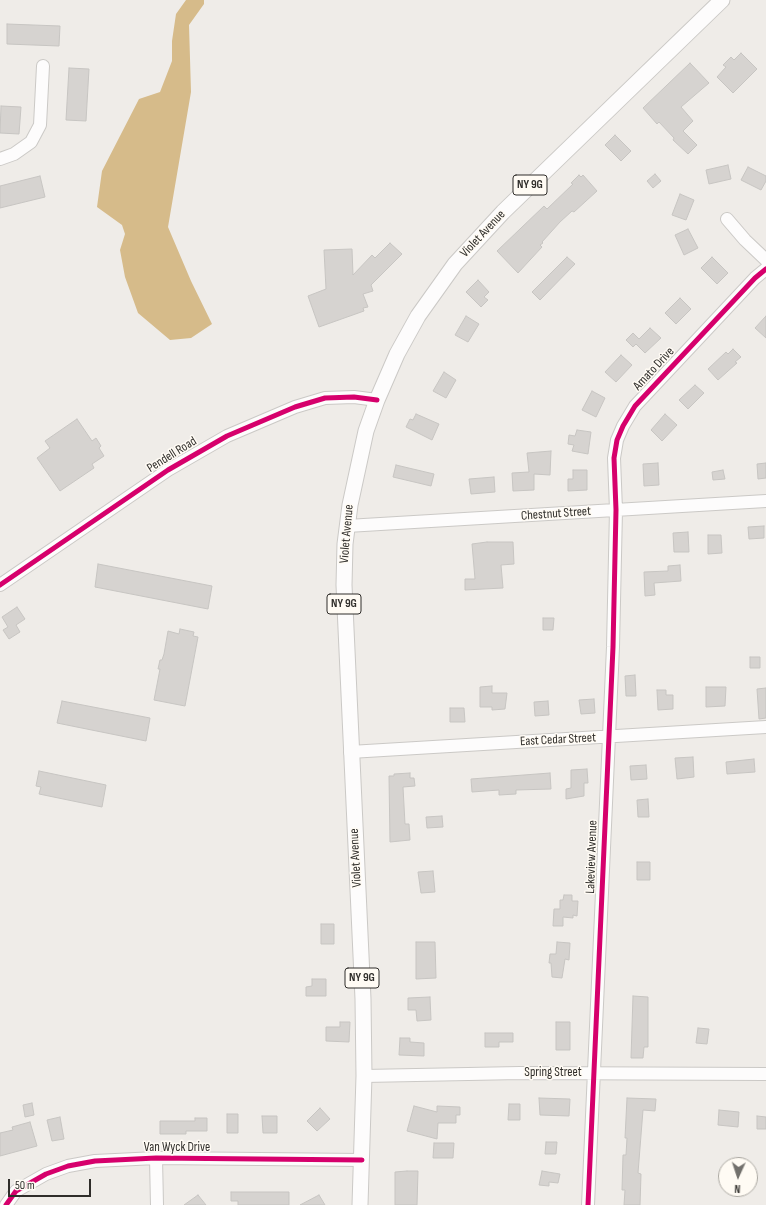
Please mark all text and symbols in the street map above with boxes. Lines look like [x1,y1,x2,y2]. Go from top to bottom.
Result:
road number: NY 9G [513,175,547,195]
street label: Violet Avenue [457,207,509,261]
street label: Amato Drive [630,344,678,394]
street label: Pendell Road [144,434,200,476]
street label: Violet Avenue [337,504,357,564]
street label: Chestnut Street [520,504,592,524]
road number: NY 9G [327,594,361,614]
street label: East Cedar Street [520,730,596,750]
street label: Lakeview Avenue [583,820,601,894]
street label: Violet Avenue [347,828,365,888]
road number: NY 9G [345,968,379,988]
street label: Spring Street [524,1065,582,1081]
street label: Van Wyck Drive [144,1140,210,1156]
north arrow [718,1157,758,1197]
scale bar [10,1171,93,1197]
text: 50 m [15,1178,35,1193]
text: N [734,1182,741,1195]

